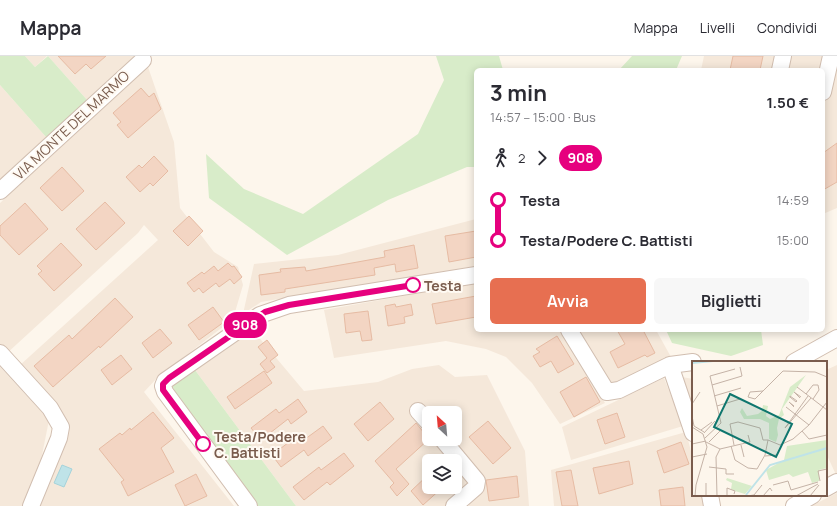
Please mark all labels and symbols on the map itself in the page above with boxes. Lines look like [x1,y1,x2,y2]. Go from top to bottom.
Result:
street label: VIA MONTE DEL MARMO [9,66,133,184]
place label: Testa [424,276,462,295]
marker: Testa [405,277,421,293]
line badge: 908 [222,312,268,338]
inset map [692,361,827,496]
north arrow [422,406,462,446]
place label: Testa/Podere C. Battisti [214,427,306,462]
marker: Testa/Podere C. Battisti [195,436,211,452]

